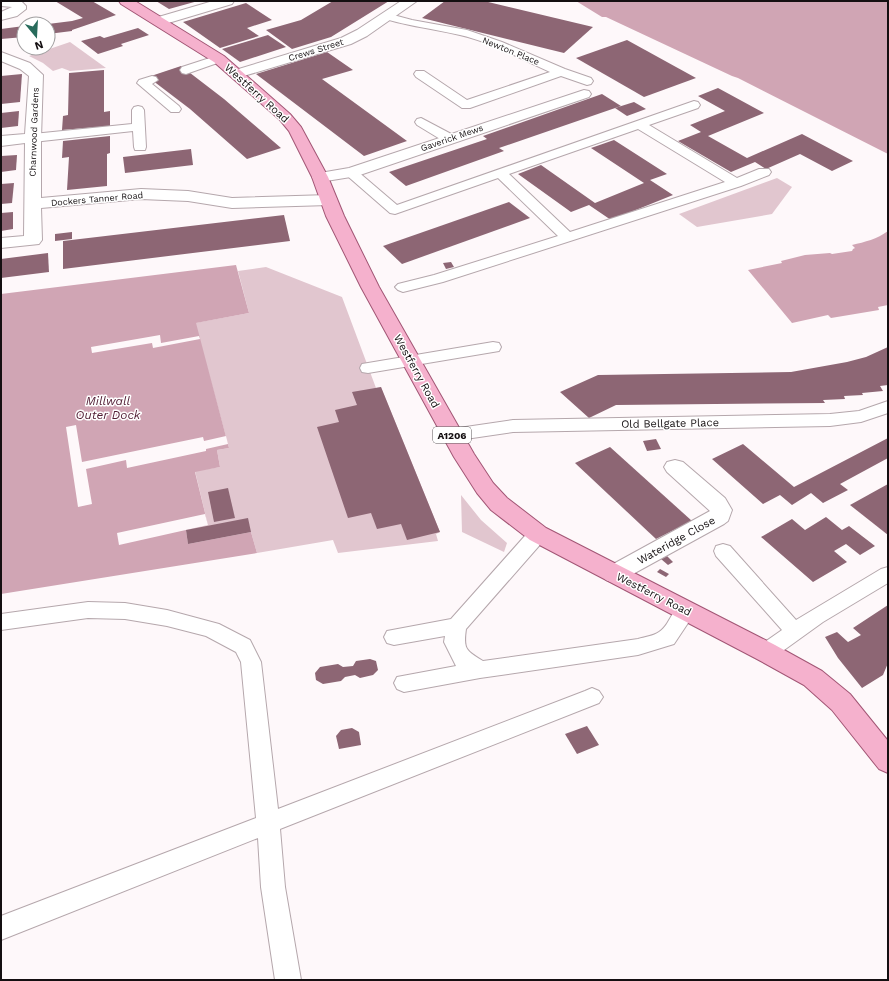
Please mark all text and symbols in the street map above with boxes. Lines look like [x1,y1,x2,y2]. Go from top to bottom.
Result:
north arrow [16,16,56,56]
street label: Newton Place [481,35,541,67]
street label: Crews Street [287,37,345,63]
text: N [33,38,45,52]
street label: Westferry Road [222,61,292,126]
street label: Charnwood Gardens [27,87,41,177]
street label: Gaverick Mews [420,123,485,153]
street label: Dockers Tanner Road [50,190,144,208]
street label: Westferry Road [391,332,442,410]
water label: Millwall Outer Dock [76,394,141,422]
street label: Old Bellgate Place [621,416,719,431]
road number: A1206 [433,427,471,443]
street label: Wateridge Close [635,514,717,567]
street label: Westferry Road [614,570,693,619]

